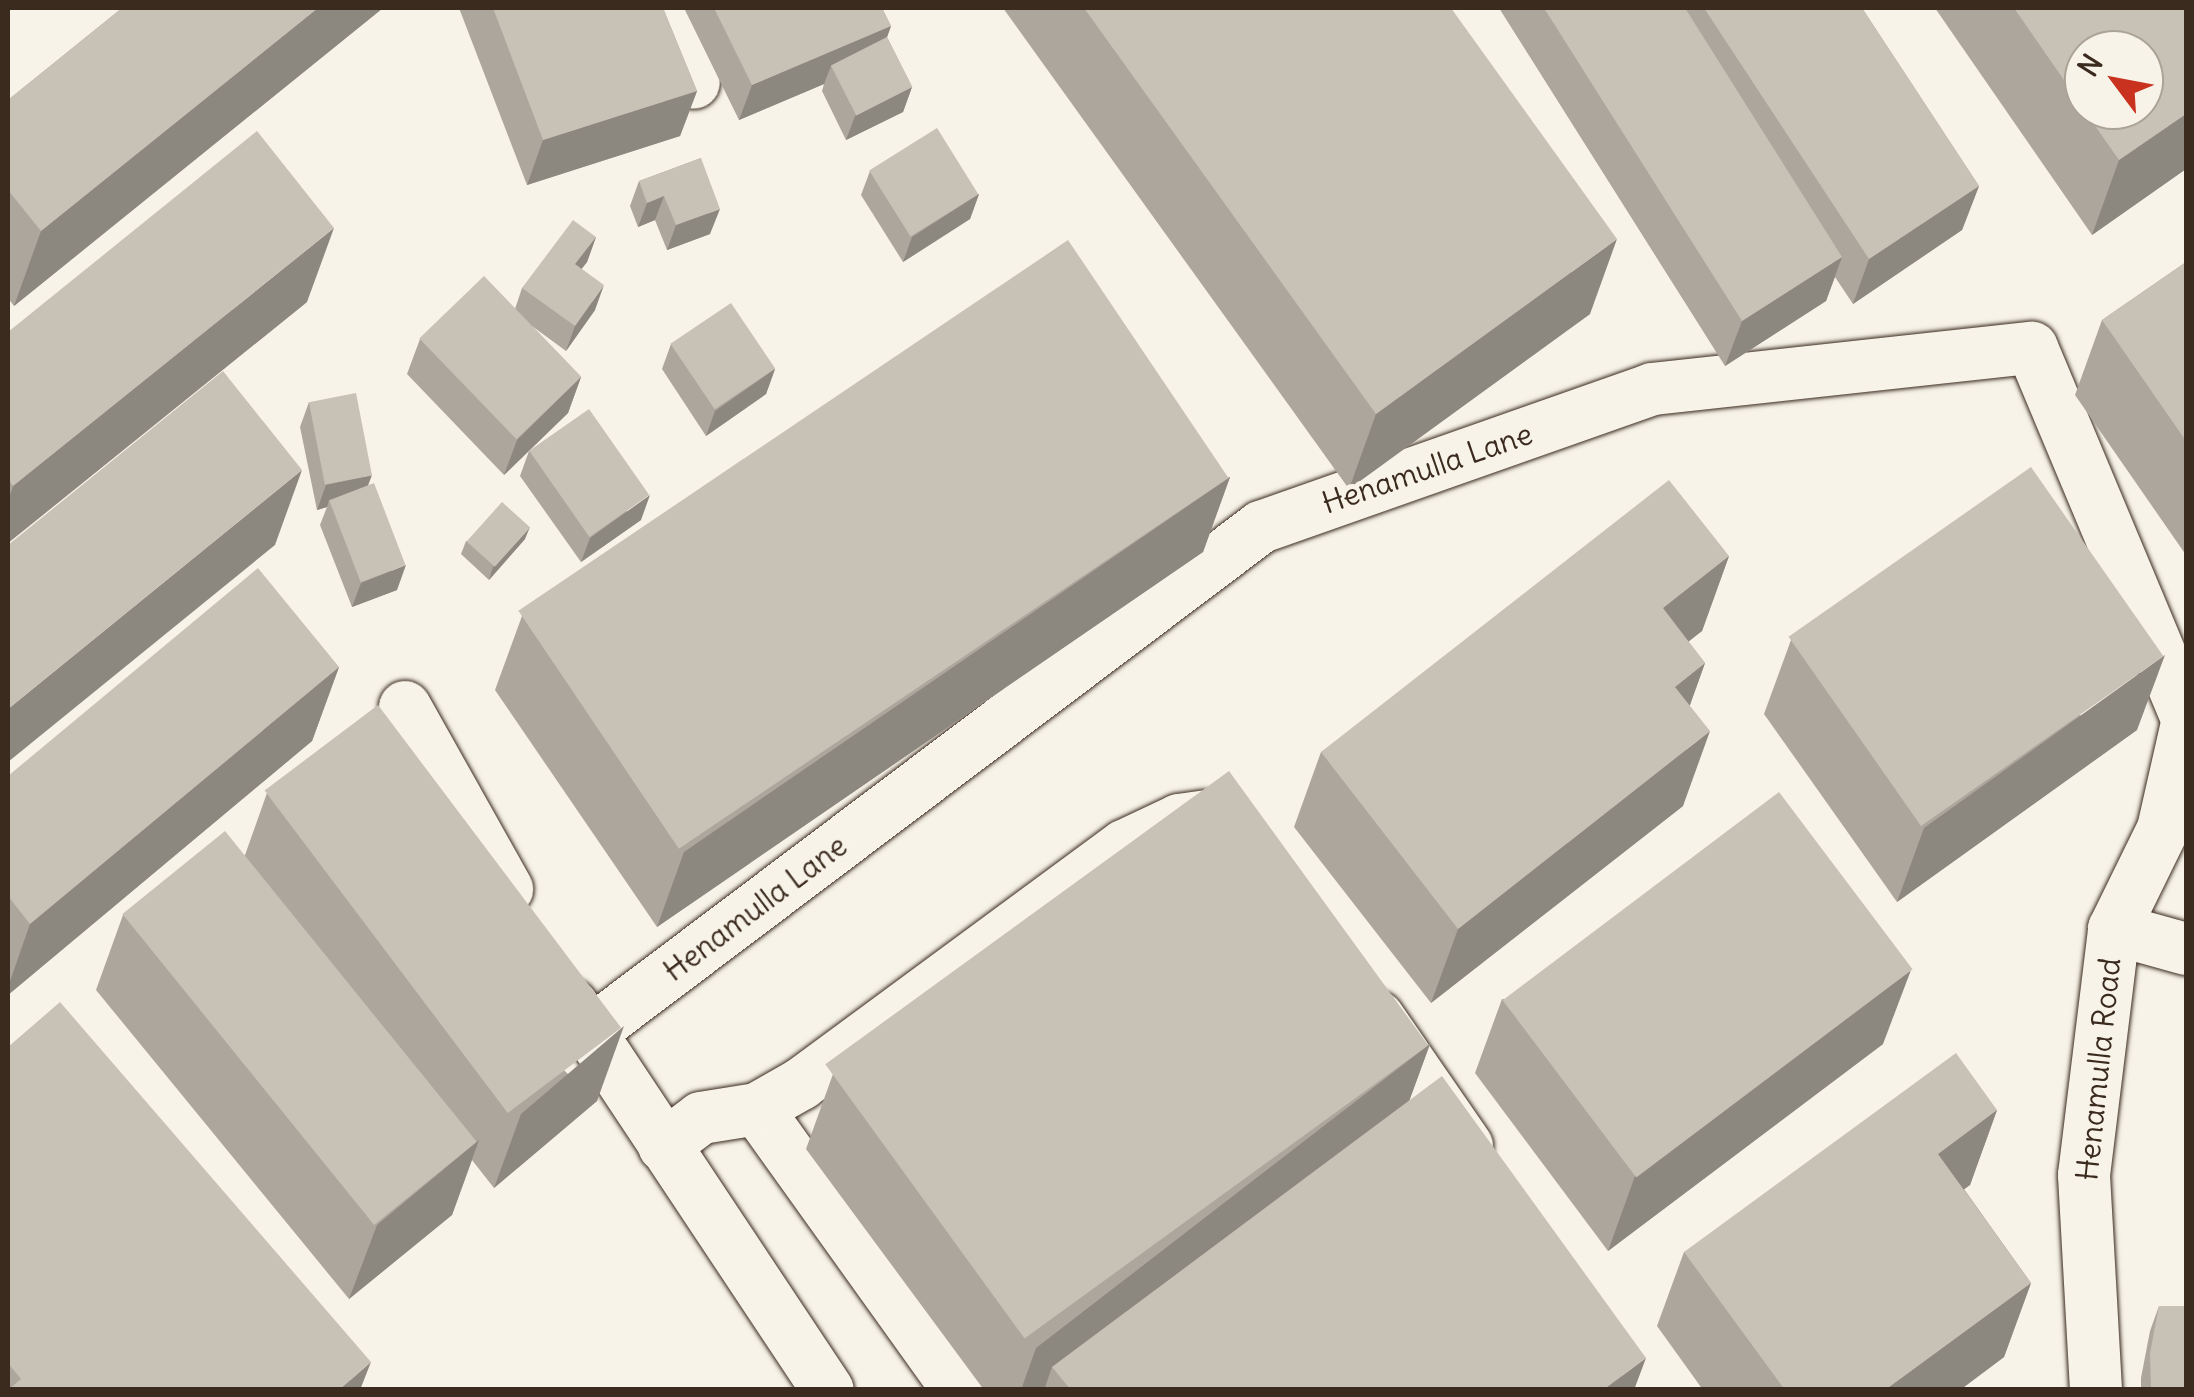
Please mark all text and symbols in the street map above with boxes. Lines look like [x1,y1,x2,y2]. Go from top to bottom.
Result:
north arrow [2064,30,2164,130]
text: N [2070,47,2111,83]
street label: Henamulla Lane [1317,415,1537,521]
street label: Henamulla Lane [656,827,854,989]
street label: Henamulla Road [2068,956,2128,1182]

